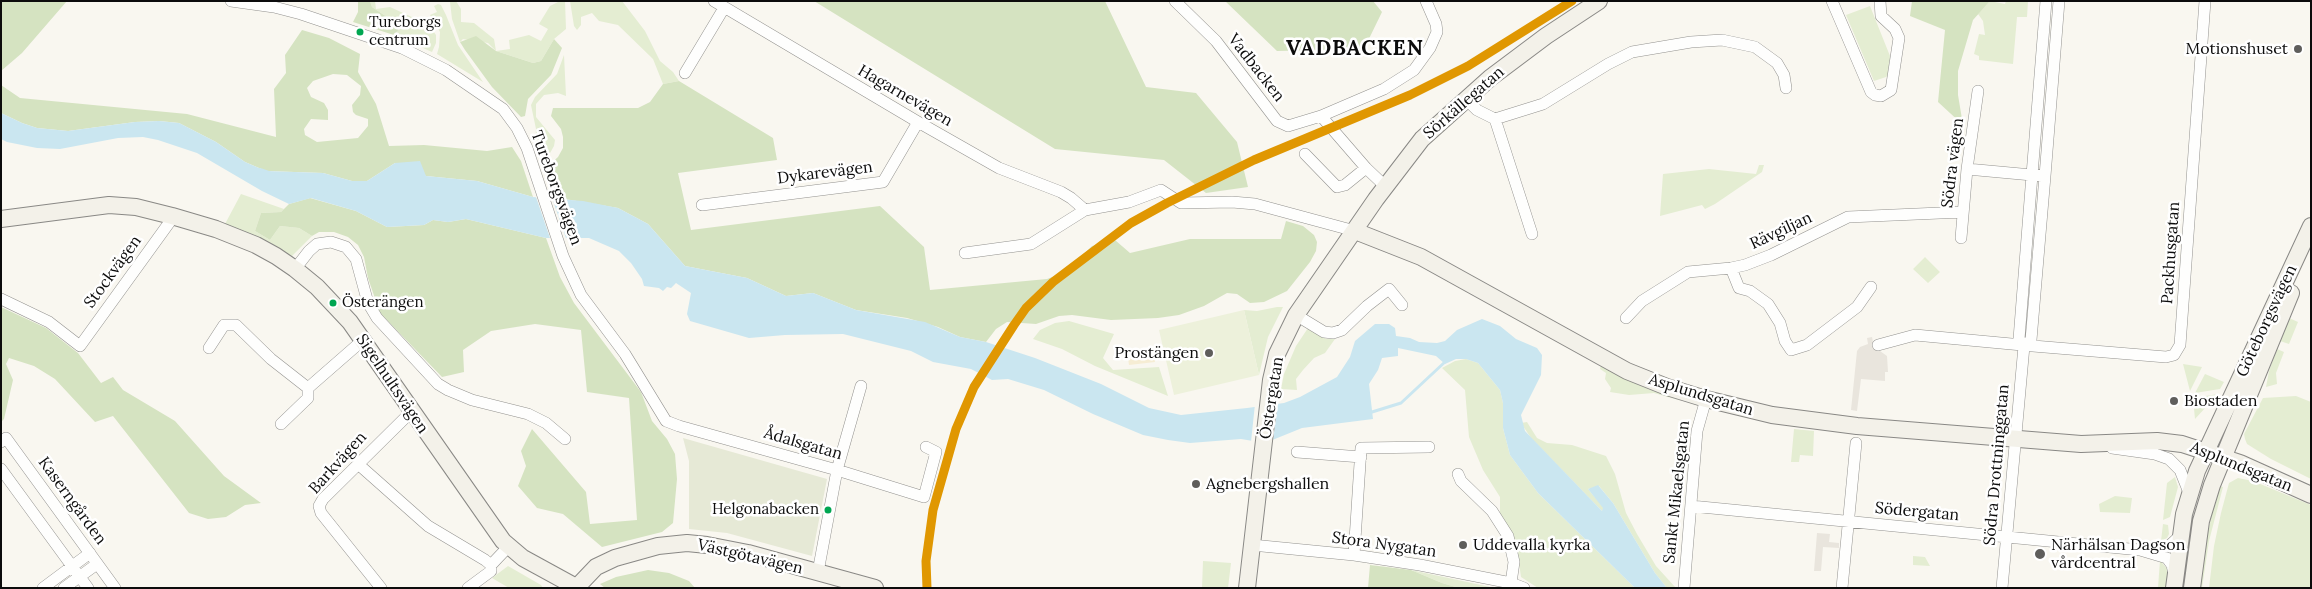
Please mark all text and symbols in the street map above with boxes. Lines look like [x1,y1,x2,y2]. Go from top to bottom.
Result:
place label: Tureborgs centrum [369,14,441,49]
marker: Tureborgs centrum [355,27,365,37]
street label: Vadbacken [1224,30,1288,106]
district label: VADBACKEN [1285,36,1425,62]
place label: Motionshuset [2186,39,2288,59]
marker: Motionshuset [2292,43,2304,55]
street label: Hagarnevägen [854,61,956,131]
street label: Sörkällegatan [1420,63,1508,143]
street label: Södra vägen [1938,117,1968,209]
street label: Tureborgsvägen [526,128,586,248]
street label: Dykarevägen [776,158,874,188]
street label: Packhusgatan [2158,201,2184,305]
street label: Rävgiljan [1747,208,1815,254]
street label: Stockvägen [80,232,146,312]
street label: Göteborgsvägen [2233,262,2301,380]
place label: Österängen [342,294,423,312]
marker: Österängen [328,298,338,308]
street label: Sigelhultsvägen [352,331,432,437]
place label: Prostängen [1114,343,1199,363]
marker: Prostängen [1203,347,1215,359]
street label: Östergatan [1256,356,1288,440]
street label: Asplundsgatan [1646,370,1756,420]
street label: Södra Drottninggatan [1980,384,2014,546]
place label: Biostaden [2184,391,2257,411]
marker: Biostaden [2168,395,2180,407]
street label: Sankt Mikaelsgatan [1660,420,1694,564]
street label: Ådalsgatan [762,424,844,464]
street label: Barkvägen [305,428,371,498]
street label: Asplundsgatan [2187,438,2295,496]
street label: Kaserngården [34,453,110,549]
place label: Agnebergshallen [1206,474,1329,494]
marker: Agnebergshallen [1190,478,1202,490]
street label: Södergatan [1874,499,1960,525]
place label: Helgonabacken [712,501,819,519]
marker: Helgonabacken [823,505,833,515]
street label: Stora Nygatan [1331,528,1437,562]
place label: Uddevalla kyrka [1473,535,1591,555]
place label: Närhälsan Dagson vårdcentral [2051,535,2185,573]
street label: Västgötavägen [695,536,805,578]
marker: Uddevalla kyrka [1457,539,1469,551]
marker: Närhälsan Dagson vårdcentral [2033,547,2047,561]

